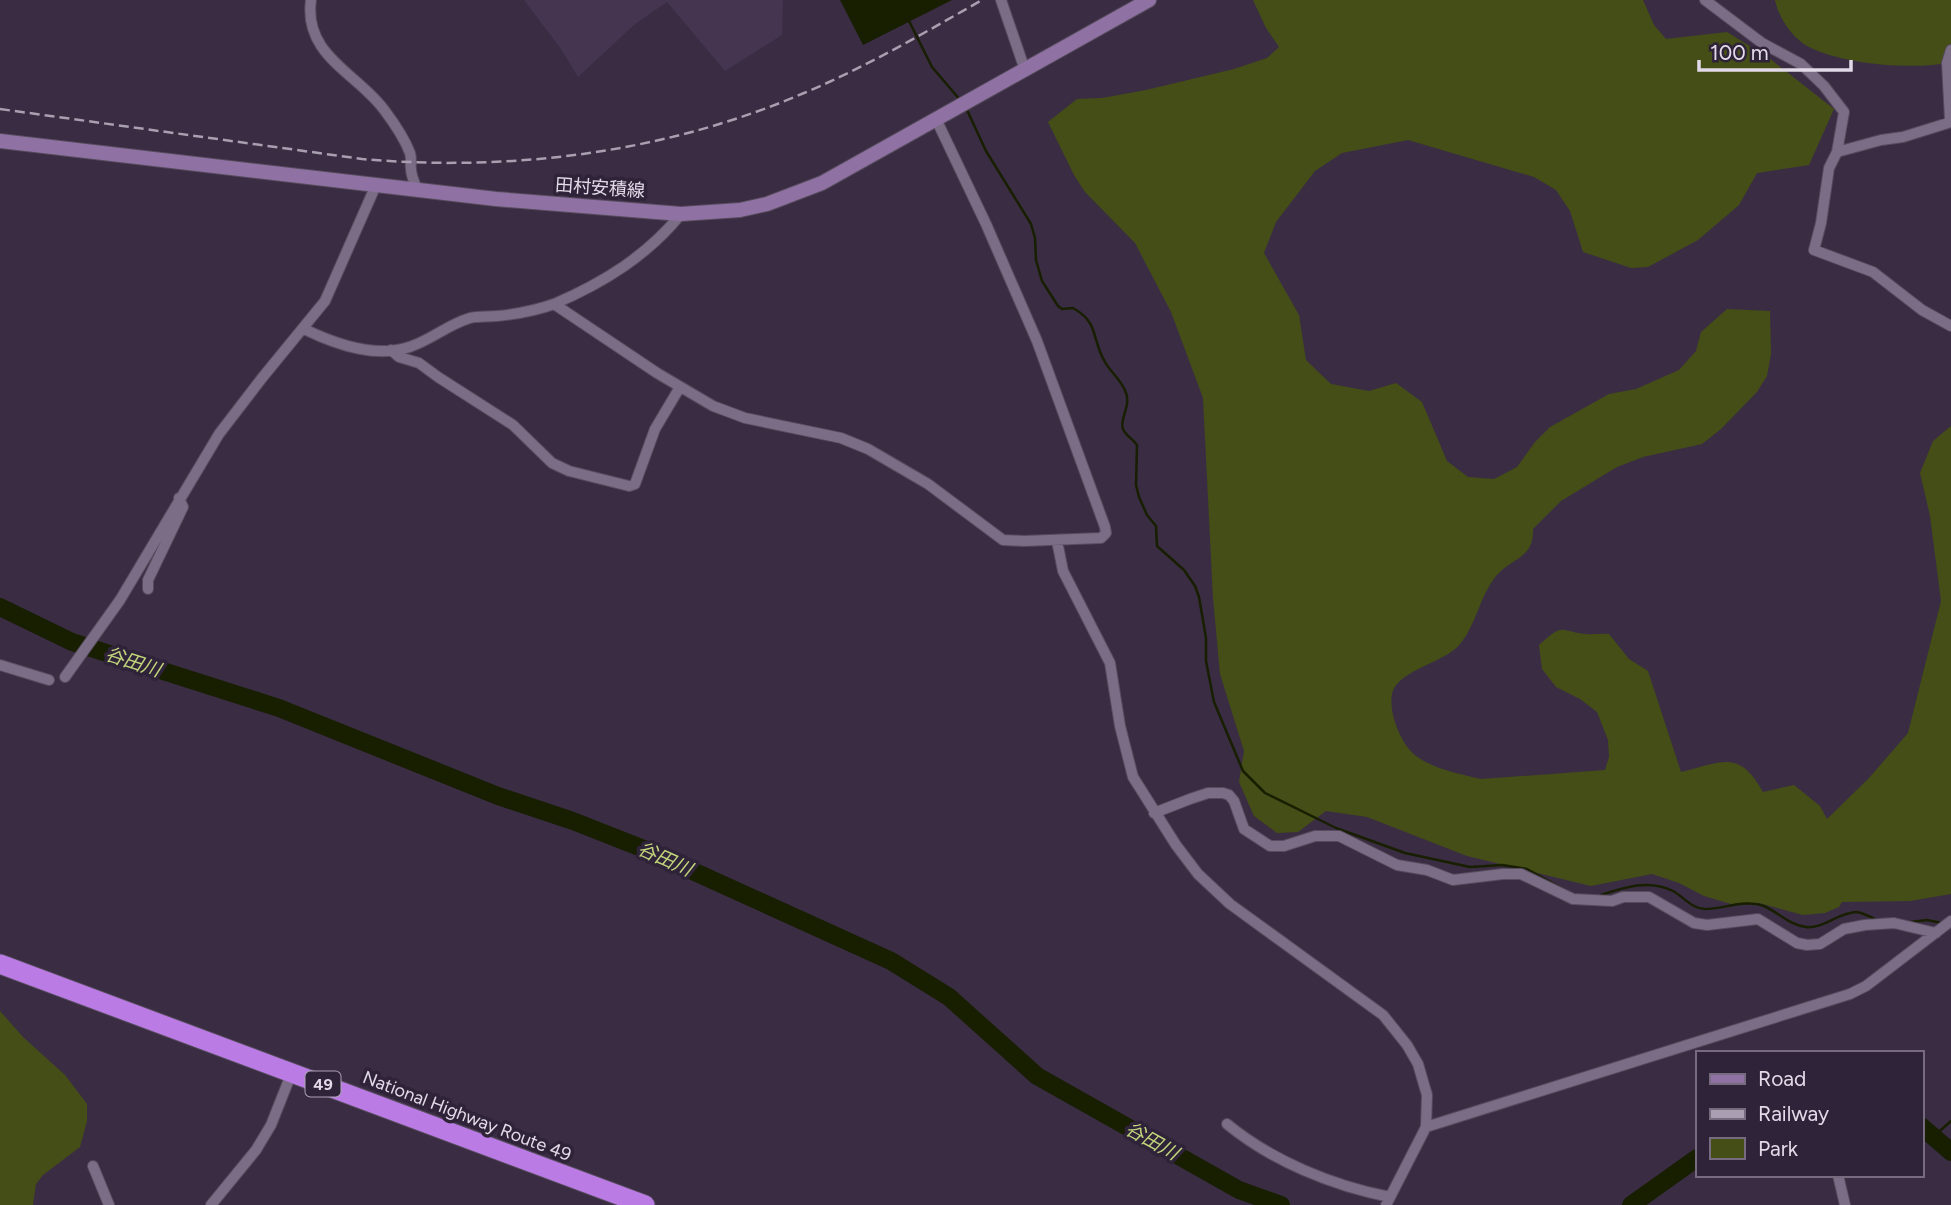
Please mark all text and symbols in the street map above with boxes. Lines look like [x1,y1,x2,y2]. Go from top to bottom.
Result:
scale bar [1699,28,1851,72]
text: 100 m [1710,40,1769,65]
street label: 田村安積線 [554,174,646,202]
water label: 谷田川 [102,642,166,682]
water label: 谷田川 [634,837,698,882]
legend [1696,1051,1923,1177]
street label: National Highway Route 49 [360,1066,574,1166]
text: Road [1758,1066,1806,1091]
road number: 49 [306,1072,340,1096]
text: Railway [1758,1101,1829,1126]
water label: 谷田川 [1121,1117,1184,1166]
text: Park [1758,1136,1799,1161]

